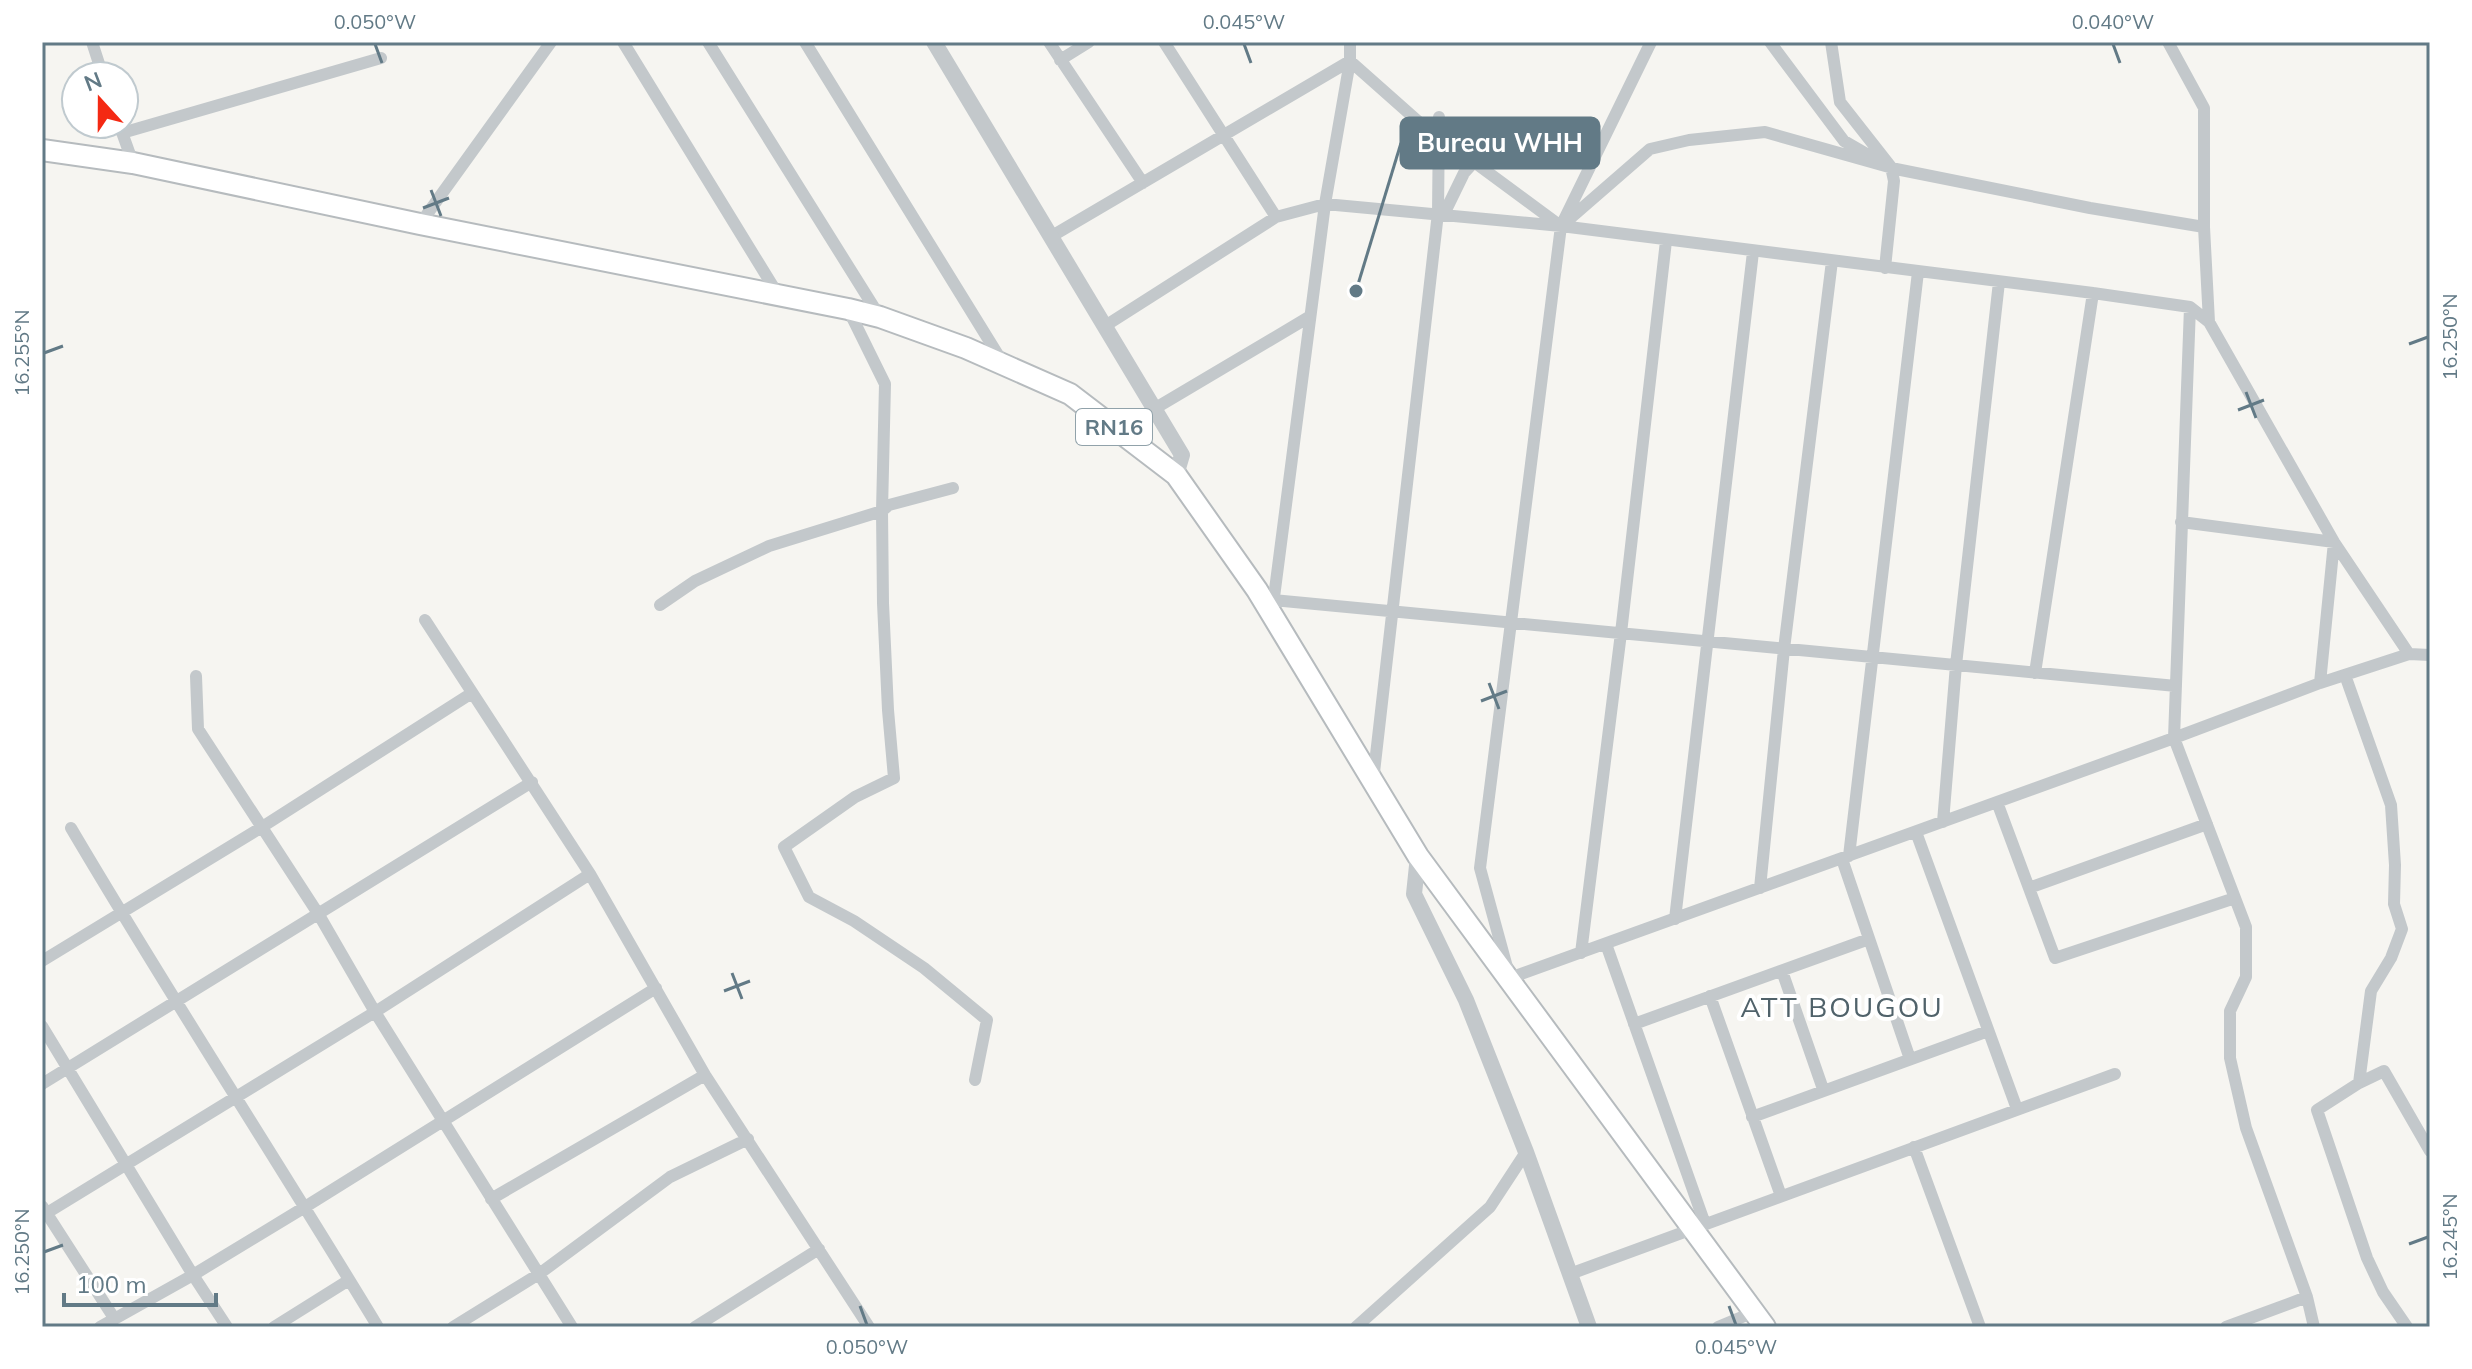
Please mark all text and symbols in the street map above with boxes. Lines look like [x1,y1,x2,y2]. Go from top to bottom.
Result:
text: 0.050°W [334,9,416,34]
text: 0.045°W [1203,9,1285,34]
text: 0.040°W [2072,9,2154,34]
north arrow [60,60,140,140]
text: N [80,65,106,97]
callout: Bureau WHH [1401,118,1599,168]
text: Bureau WHH [1417,126,1583,159]
text: 16.250°N [2437,294,2462,380]
text: 16.255°N [9,310,34,396]
road number: RN16 [1076,409,1152,445]
district label: ATT BOUGOU [1740,989,1944,1024]
text: 16.245°N [2437,1194,2462,1280]
text: 16.250°N [9,1209,34,1295]
scale bar [64,1257,216,1307]
text: 100 m [76,1269,147,1299]
text: 0.050°W [826,1334,908,1359]
text: 0.045°W [1695,1334,1777,1359]

